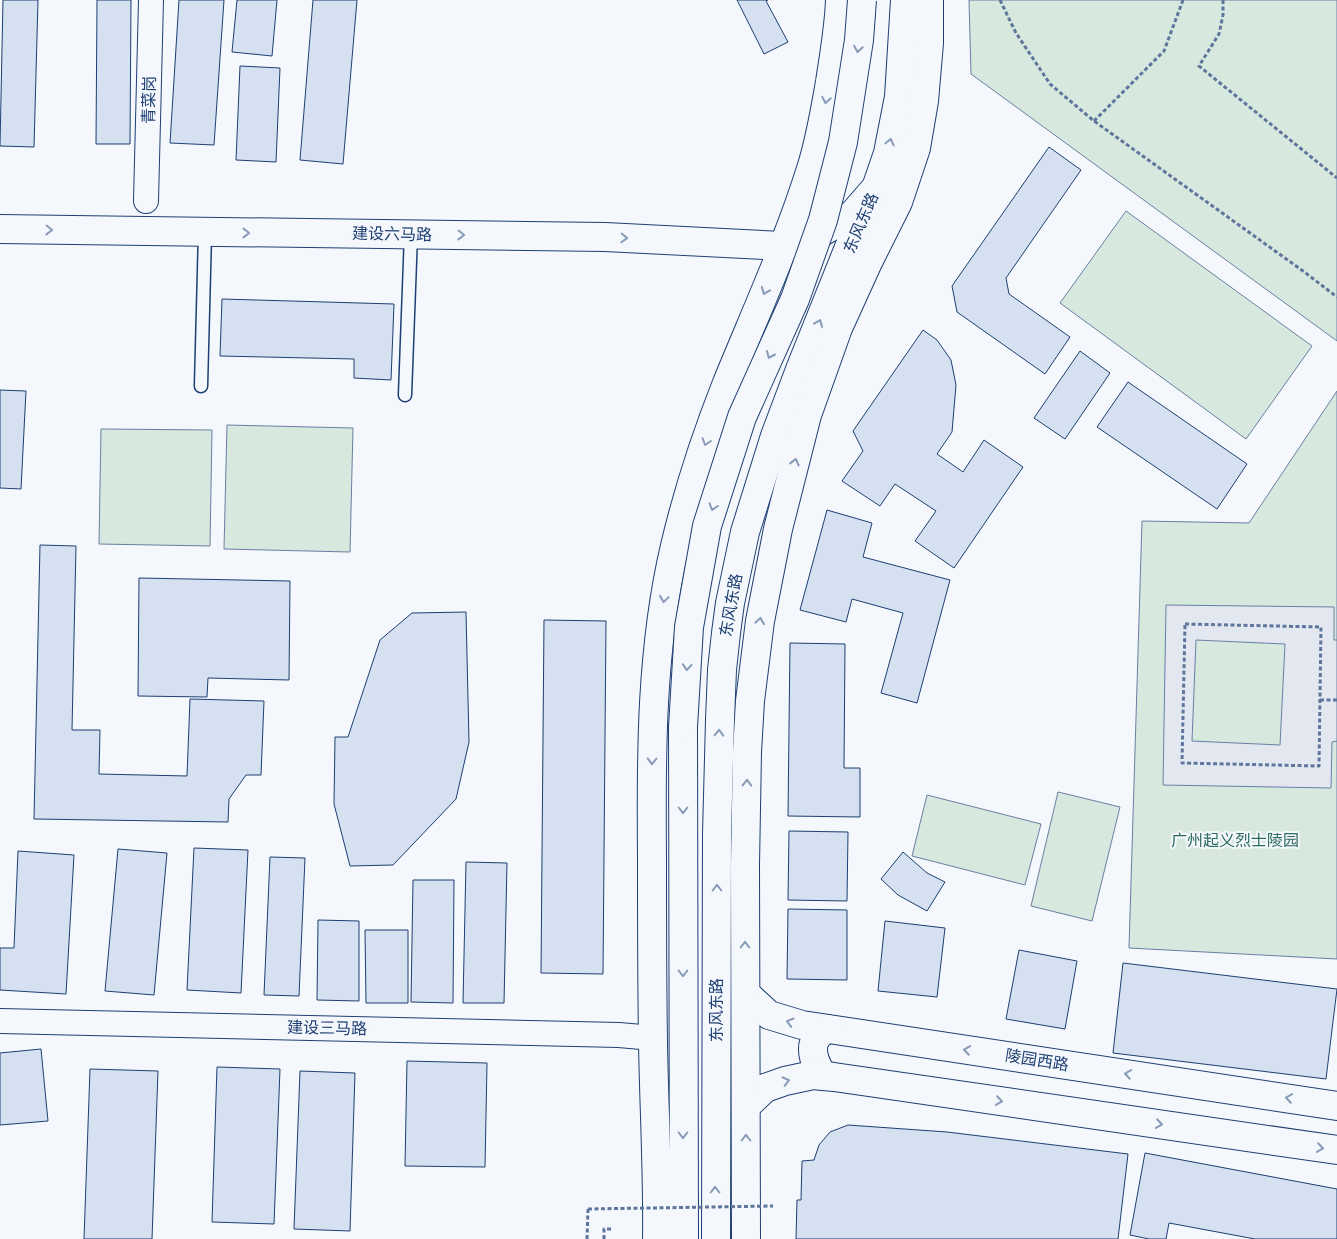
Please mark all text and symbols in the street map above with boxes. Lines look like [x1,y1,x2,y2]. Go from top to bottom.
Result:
one-way arrow [853,44,863,53]
street label: 青菜岗 [139,76,159,124]
one-way arrow [822,96,832,105]
one-way arrow [884,137,895,146]
street label: 东风东路 [840,190,882,256]
street label: 建设六马路 [352,224,432,244]
one-way arrow [45,225,53,235]
one-way arrow [242,228,250,238]
one-way arrow [458,230,465,240]
one-way arrow [620,233,628,243]
one-way arrow [761,286,771,295]
one-way arrow [814,319,824,327]
one-way arrow [766,350,777,359]
one-way arrow [702,437,712,446]
one-way arrow [789,458,800,467]
one-way arrow [709,502,719,510]
street label: 东风东路 [716,572,746,638]
one-way arrow [660,595,670,603]
one-way arrow [755,617,765,625]
one-way arrow [681,663,692,671]
one-way arrow [714,728,724,736]
one-way arrow [647,758,657,765]
one-way arrow [741,779,752,787]
one-way arrow [678,807,688,815]
park label: 广州起义烈士陵园 [1171,831,1299,850]
one-way arrow [711,884,722,892]
one-way arrow [740,941,750,949]
one-way arrow [678,970,688,977]
street label: 东风东路 [707,978,726,1042]
one-way arrow [786,1017,794,1027]
street label: 建设三马路 [287,1018,367,1038]
one-way arrow [963,1045,971,1056]
street label: 陵园西路 [1004,1046,1070,1074]
one-way arrow [1124,1070,1132,1080]
one-way arrow [782,1076,791,1087]
one-way arrow [1284,1094,1293,1104]
one-way arrow [994,1095,1003,1105]
one-way arrow [1156,1118,1164,1129]
one-way arrow [678,1132,688,1140]
one-way arrow [741,1134,751,1142]
one-way arrow [1316,1142,1325,1152]
one-way arrow [710,1186,720,1194]

